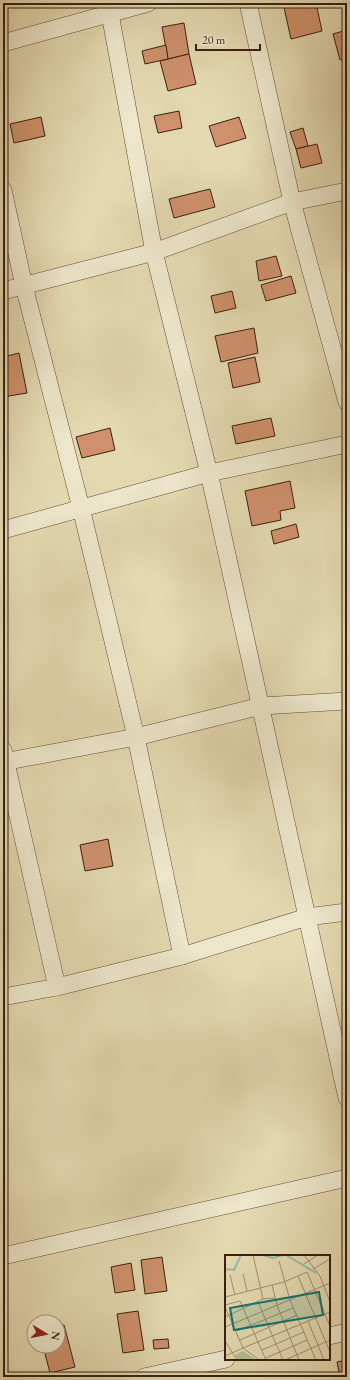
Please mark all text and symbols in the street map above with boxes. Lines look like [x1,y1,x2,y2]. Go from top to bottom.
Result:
scale bar [196,26,260,52]
text: 20 m [202,32,226,48]
inset map [225,1255,330,1360]
north arrow [26,1314,66,1354]
text: N [48,1330,64,1341]

